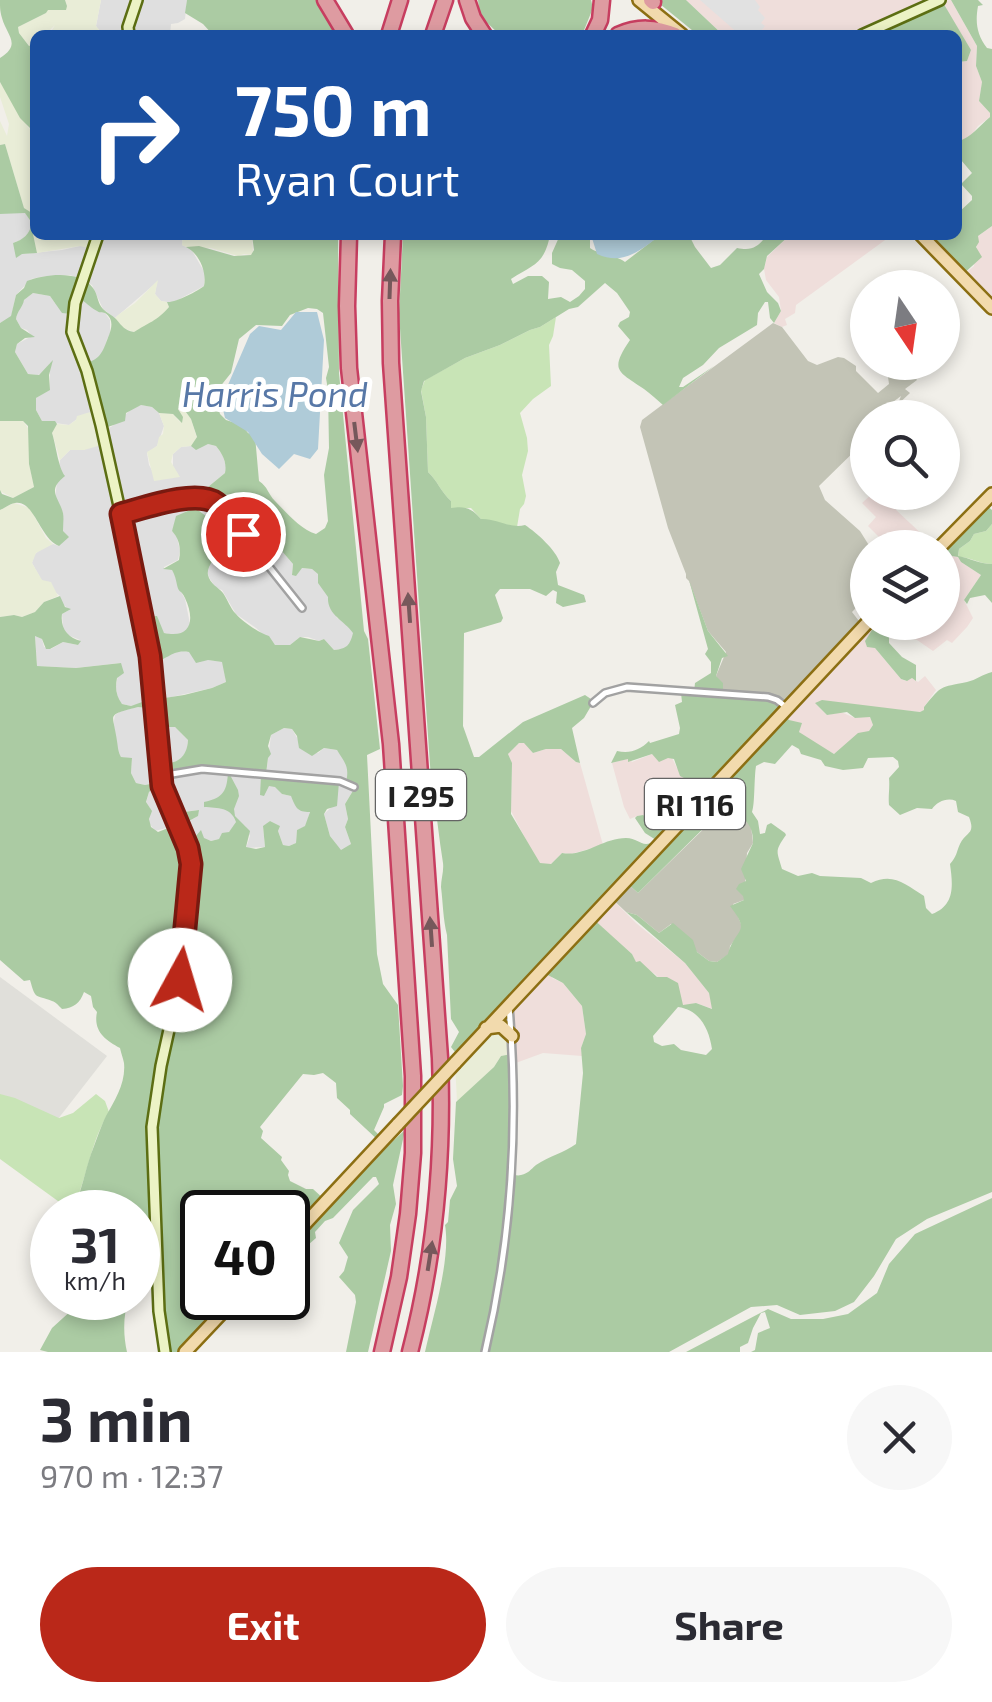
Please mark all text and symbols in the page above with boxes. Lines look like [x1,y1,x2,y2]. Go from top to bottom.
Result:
text: 750 m [235,66,432,150]
icon: right [70,70,200,200]
text: Ryan Court [235,151,459,205]
one-way arrow [383,267,399,299]
north arrow [850,270,960,380]
map controls [850,270,960,640]
water label: Harris Pond [182,372,368,414]
button: search [850,400,960,510]
one-way arrow [348,422,364,453]
pin [201,492,286,577]
icon: arrive [216,507,271,562]
button: layers [850,530,960,640]
one-way arrow [400,592,416,624]
road number: I 295 [376,770,466,820]
road number: RI 116 [645,779,745,829]
one-way arrow [423,916,439,948]
position arrow [128,928,232,1032]
speed limit sign: 40 [180,1190,310,1320]
text: 31 [70,1213,120,1273]
one-way arrow [422,1240,438,1272]
text: km/h [64,1265,126,1295]
text: 3 min [40,1382,192,1454]
button: close [847,1385,952,1490]
text: 970 m · 12:37 [40,1456,223,1494]
button: Exit [40,1567,486,1682]
button: Share [506,1567,952,1682]

